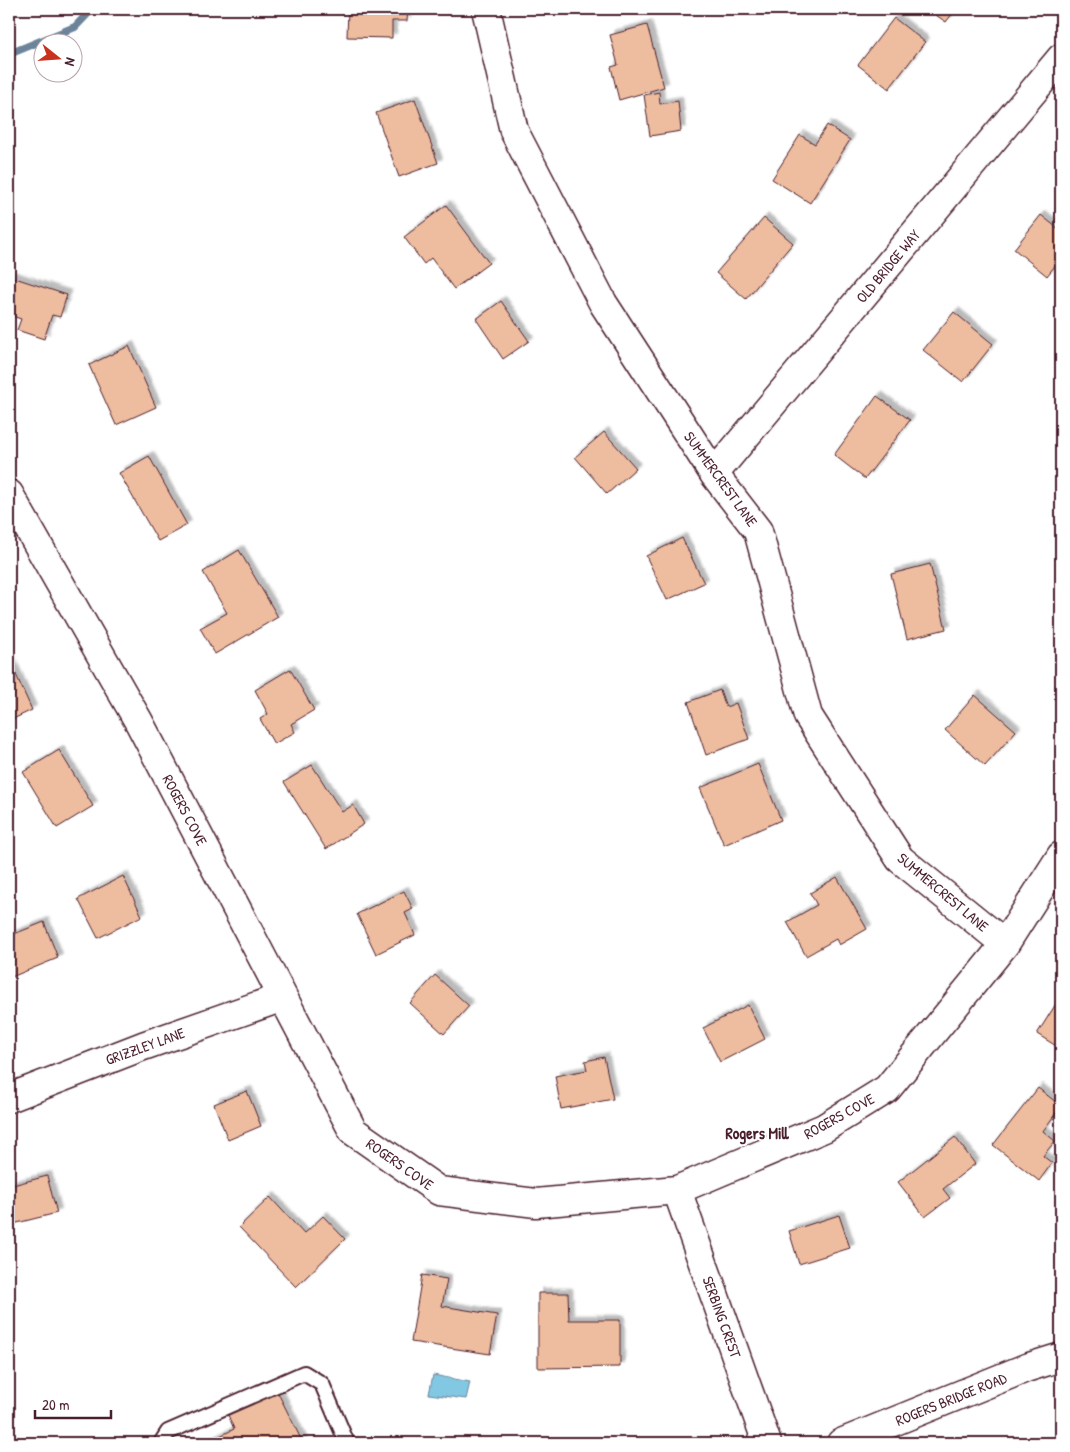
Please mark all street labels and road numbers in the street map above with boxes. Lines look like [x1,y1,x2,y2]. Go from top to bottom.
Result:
street label: OLD BRIDGE WAY [851,224,925,307]
street label: SUMMERCREST LANE [679,427,763,531]
street label: ROGERS COVE [157,771,213,850]
street label: SUMMERCREST LANE [893,848,993,937]
street label: GRIZZLEY LANE [103,1022,188,1070]
street label: ROGERS COVE [800,1088,878,1144]
street label: ROGERS COVE [362,1133,438,1195]
street label: SERBING CREST [697,1273,747,1362]
street label: ROGERS BRIDGE ROAD [892,1367,1010,1431]

